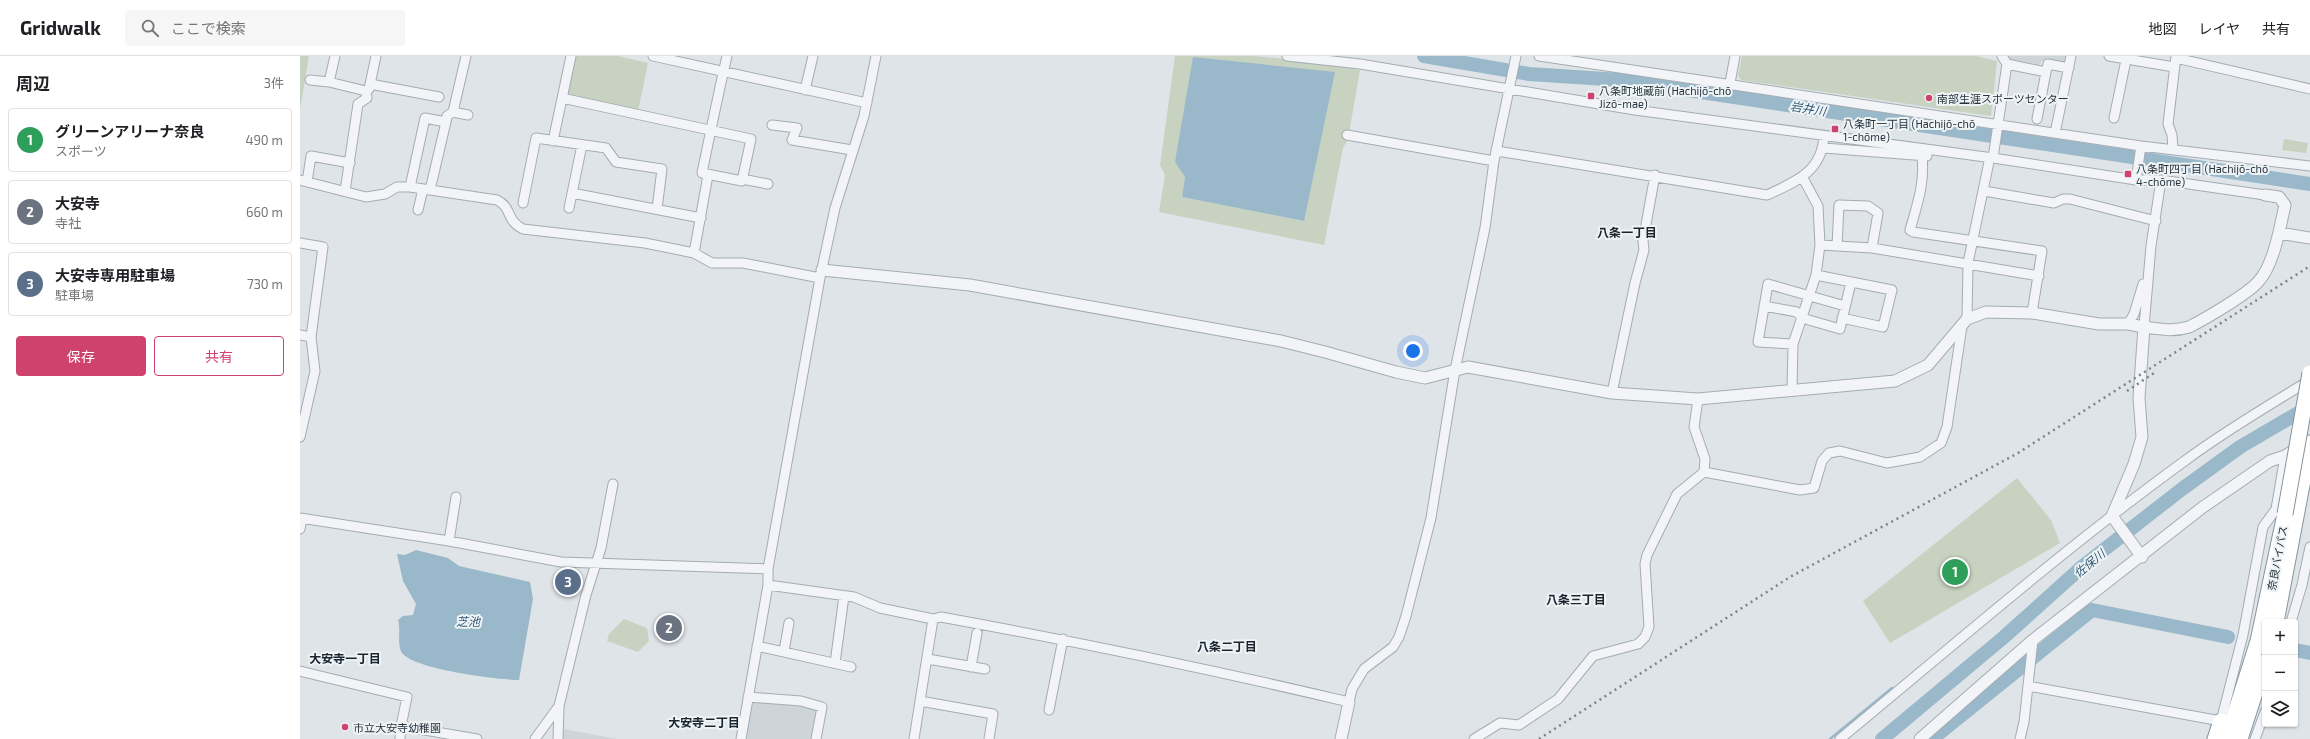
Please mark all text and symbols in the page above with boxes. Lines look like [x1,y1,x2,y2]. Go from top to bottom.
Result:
search box [125,10,405,46]
text: Gridwalk [20,16,101,39]
icon: search [139,17,161,39]
text: ここで検索 [171,19,246,37]
text: 地図 [2148,20,2176,37]
text: レイヤ [2198,20,2240,37]
text: 共有 [2262,20,2290,37]
text: 周辺 [16,73,50,93]
text: 3件 [264,75,284,91]
place label: 八条町地蔵前 (Hachijō-chō Jizō-mae) [1599,84,1731,110]
marker: 八条町地蔵前 (Hachijō-chō Jizō-mae) [1586,91,1596,101]
place label: 南部生涯スポーツセンター [1937,92,2069,105]
marker: 南部生涯スポーツセンター [1924,93,1934,103]
water label: 岩井川 [1789,98,1829,118]
place label: 八条町一丁目 (Hachijō-chō 1-chōme) [1843,117,1975,143]
text: グリーンアリーナ奈良 [55,122,204,140]
marker: 八条町一丁目 (Hachijō-chō 1-chōme) [1830,124,1840,134]
text: 1 [27,132,33,148]
text: 490 m [245,132,283,148]
text: スポーツ [55,143,107,159]
place label: 八条町四丁目 (Hachijō-chō 4-chōme) [2136,162,2268,188]
marker: 八条町四丁目 (Hachijō-chō 4-chōme) [2123,169,2133,179]
text: 大安寺 [55,194,100,212]
text: 2 [26,204,34,220]
text: 660 m [246,204,283,220]
text: 寺社 [55,215,81,231]
district label: 八条一丁目 [1597,225,1657,239]
text: 大安寺専用駐車場 [55,266,175,284]
text: 3 [26,276,34,292]
text: 730 m [247,276,283,292]
text: 駐車場 [55,287,94,303]
button: 保存 [16,336,146,376]
button: 共有 [154,336,284,376]
your location [1403,341,1423,361]
street label: 奈良バイパス [2264,524,2290,592]
water label: 佐保川 [2071,545,2109,580]
pin: 1 [1942,557,1968,587]
pin: 3 [555,567,581,597]
district label: 八条三丁目 [1546,592,1606,606]
pin: 2 [656,613,682,643]
water label: 芝池 [456,614,481,628]
map controls [2262,619,2298,727]
button: + [2262,619,2298,655]
district label: 八条二丁目 [1197,639,1257,653]
district label: 大安寺一丁目 [309,651,381,665]
button: − [2262,655,2298,691]
button: layers [2262,691,2298,727]
district label: 大安寺二丁目 [668,715,740,729]
place label: 市立大安寺幼稚園 [353,721,441,734]
marker: 市立大安寺幼稚園 [340,722,350,732]

